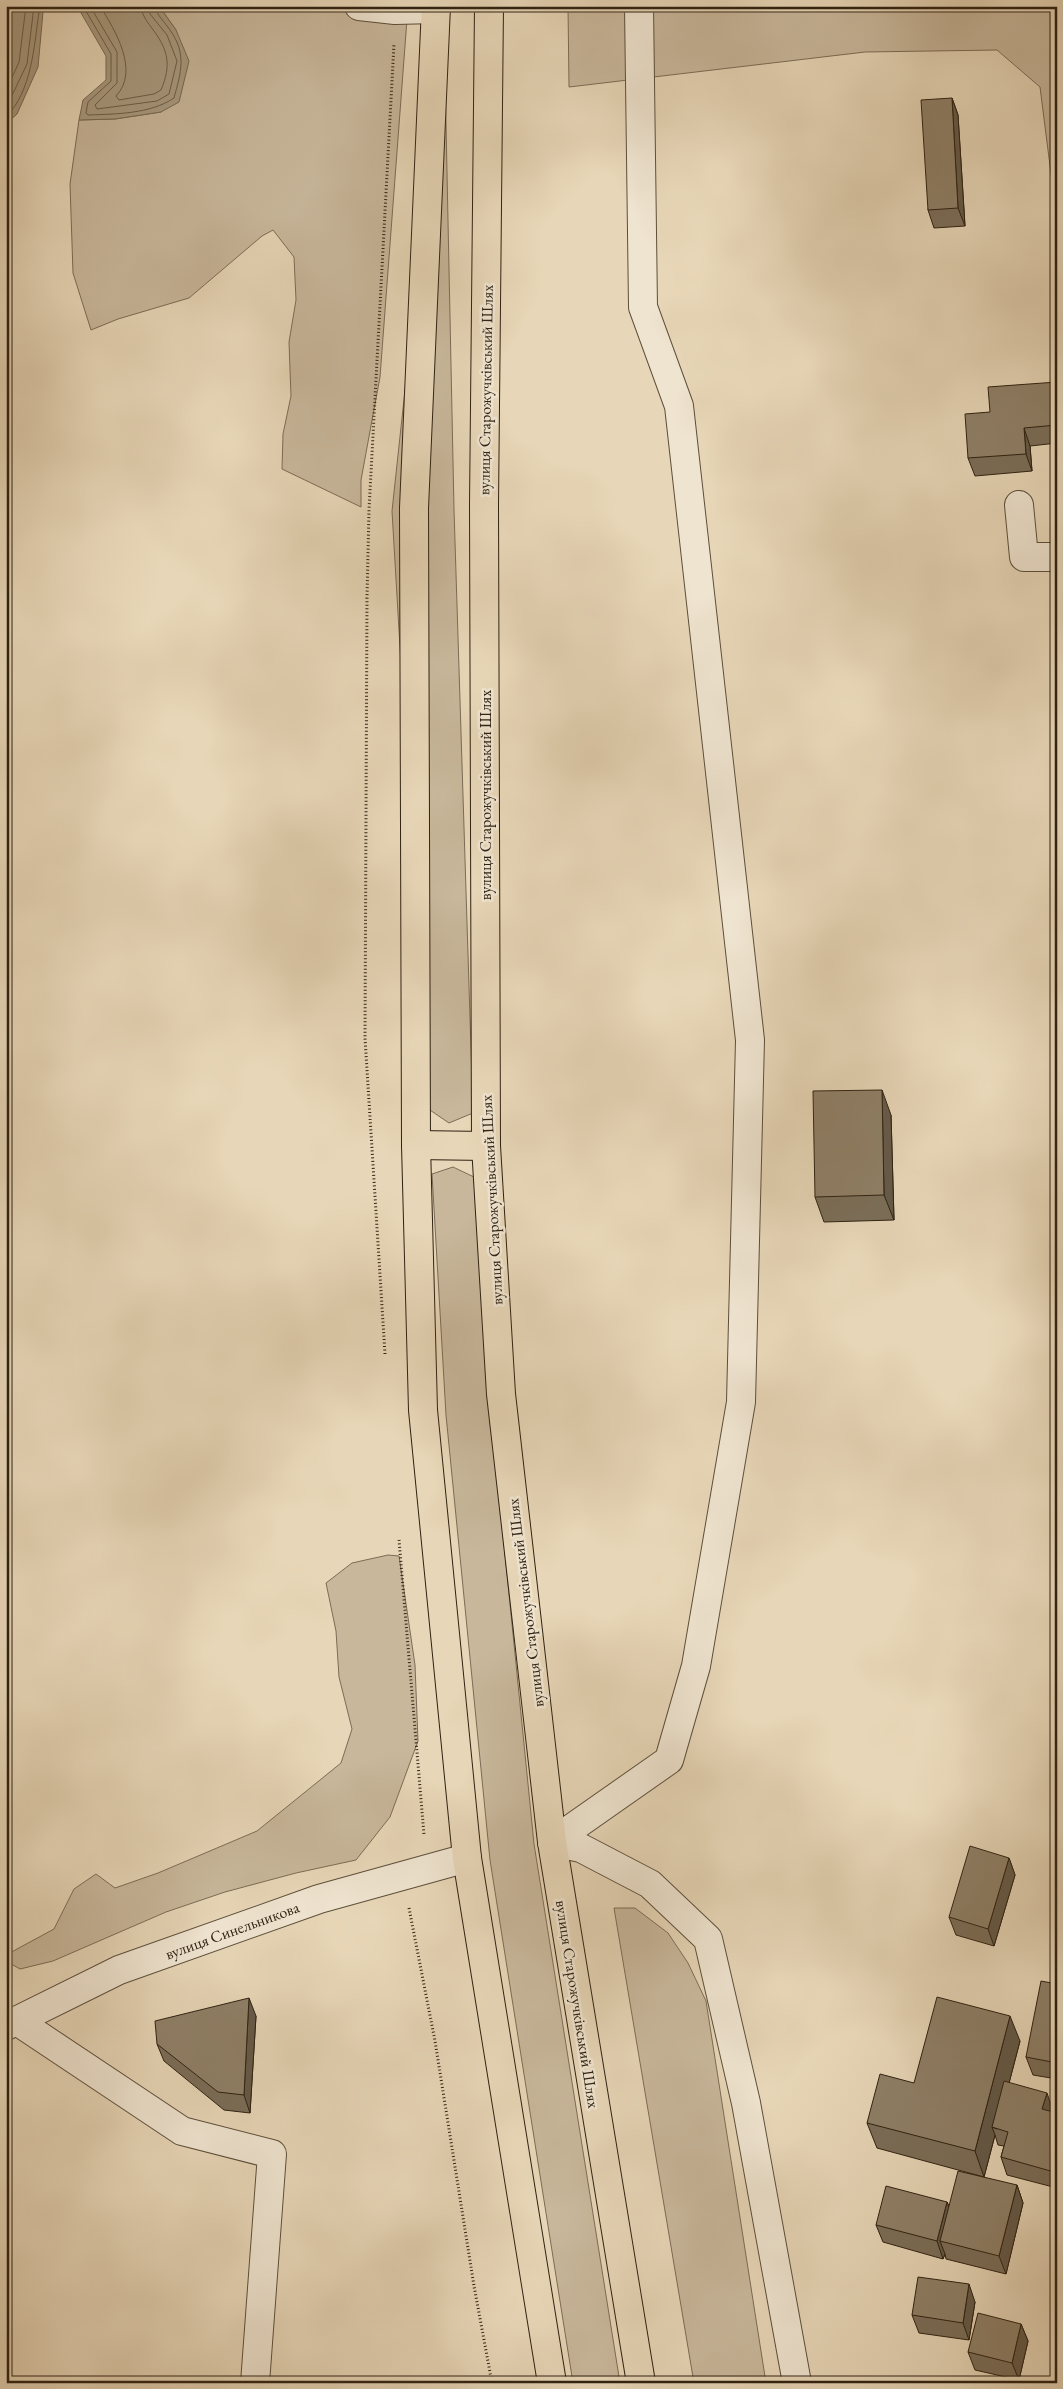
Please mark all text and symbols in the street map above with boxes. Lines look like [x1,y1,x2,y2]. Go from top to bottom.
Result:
street label: вулиця Старожучківський Шлях [473,285,498,495]
street label: вулиця Старожучківський Шлях [475,690,496,900]
street label: вулиця Старожучківський Шлях [476,1094,507,1306]
street label: вулиця Старожучківський Шлях [502,1497,549,1709]
street label: вулиця Синельникова [162,1896,303,1965]
street label: вулиця Старожучківський Шлях [551,1899,604,2110]

